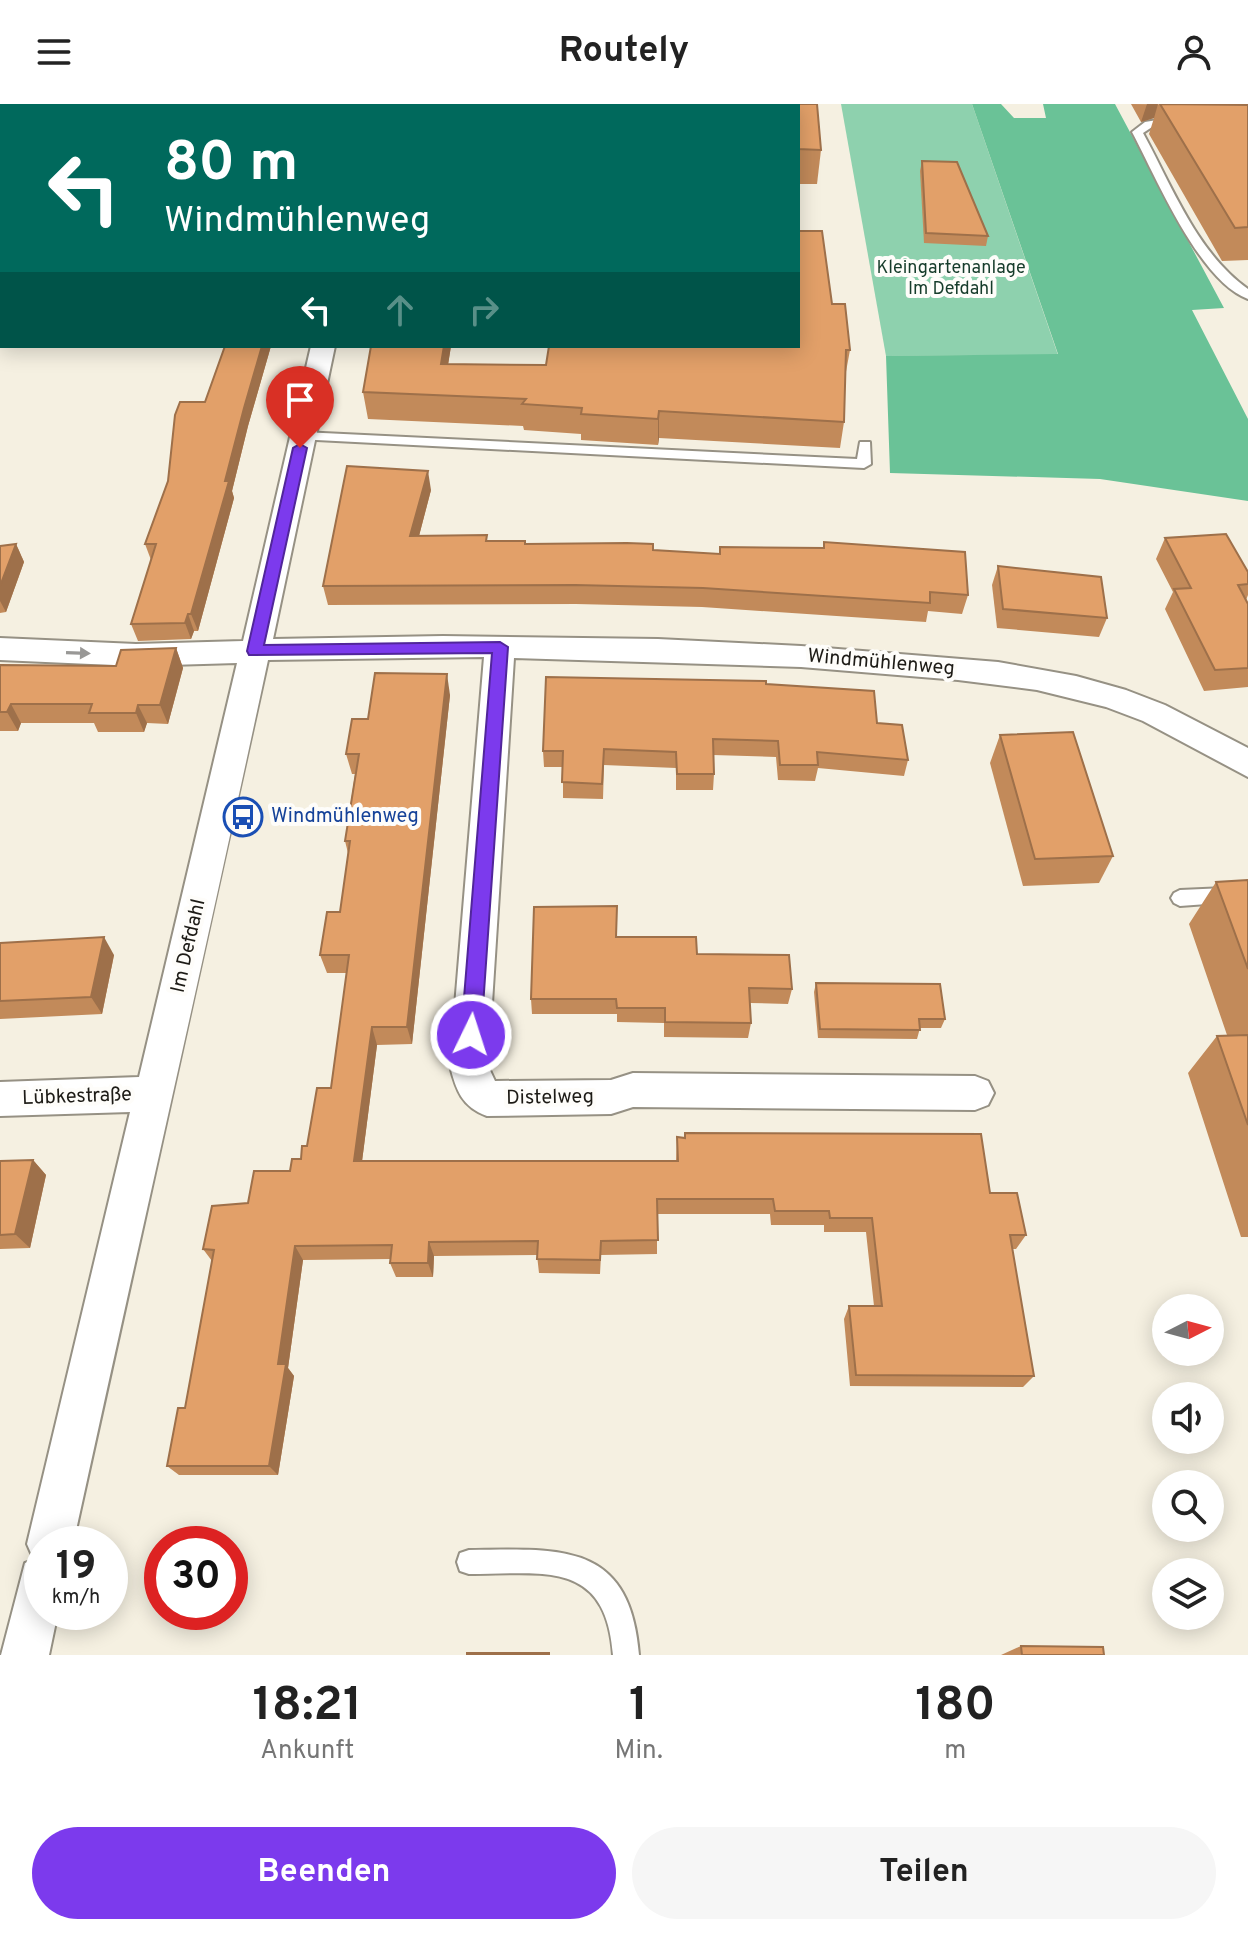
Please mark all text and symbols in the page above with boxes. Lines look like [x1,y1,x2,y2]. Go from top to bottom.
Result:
text: Routely [559,29,689,75]
icon: menu [32,30,76,74]
icon: person [1172,30,1216,74]
text: 80 m [164,130,298,200]
icon: left [32,136,136,240]
text: Windmühlenweg [164,199,430,245]
park label: Kleingartenanlage Im Defdahl [876,257,1026,301]
icon: left [294,288,338,332]
icon: ahead [378,288,422,332]
icon: right [462,288,506,332]
pin [266,366,334,448]
icon: arrive [278,378,322,422]
street label: Windmühlenweg [806,644,956,682]
one-way arrow [66,646,91,659]
bus stop icon: Windmühlenweg [222,796,264,838]
place label: Windmühlenweg [271,804,419,830]
street label: Im Defdahl [166,897,212,995]
position arrow [429,993,513,1077]
street label: Lübkestraße [22,1082,132,1112]
street label: Distelweg [506,1084,594,1112]
north arrow [1152,1294,1224,1366]
map controls [1152,1294,1224,1630]
button: sound [1152,1382,1224,1454]
button: search [1152,1470,1224,1542]
speed limit sign: 30 [144,1526,248,1630]
text: 19 [56,1543,96,1593]
button: layers [1152,1558,1224,1630]
text: km/h [52,1585,100,1611]
text: 18:21 [252,1677,362,1737]
text: 1 [629,1677,648,1737]
text: 180 [915,1677,995,1737]
text: Ankunft [260,1735,354,1768]
text: Min. [615,1735,663,1768]
text: m [944,1735,966,1768]
button: Beenden [32,1827,616,1919]
button: Teilen [632,1827,1216,1919]

